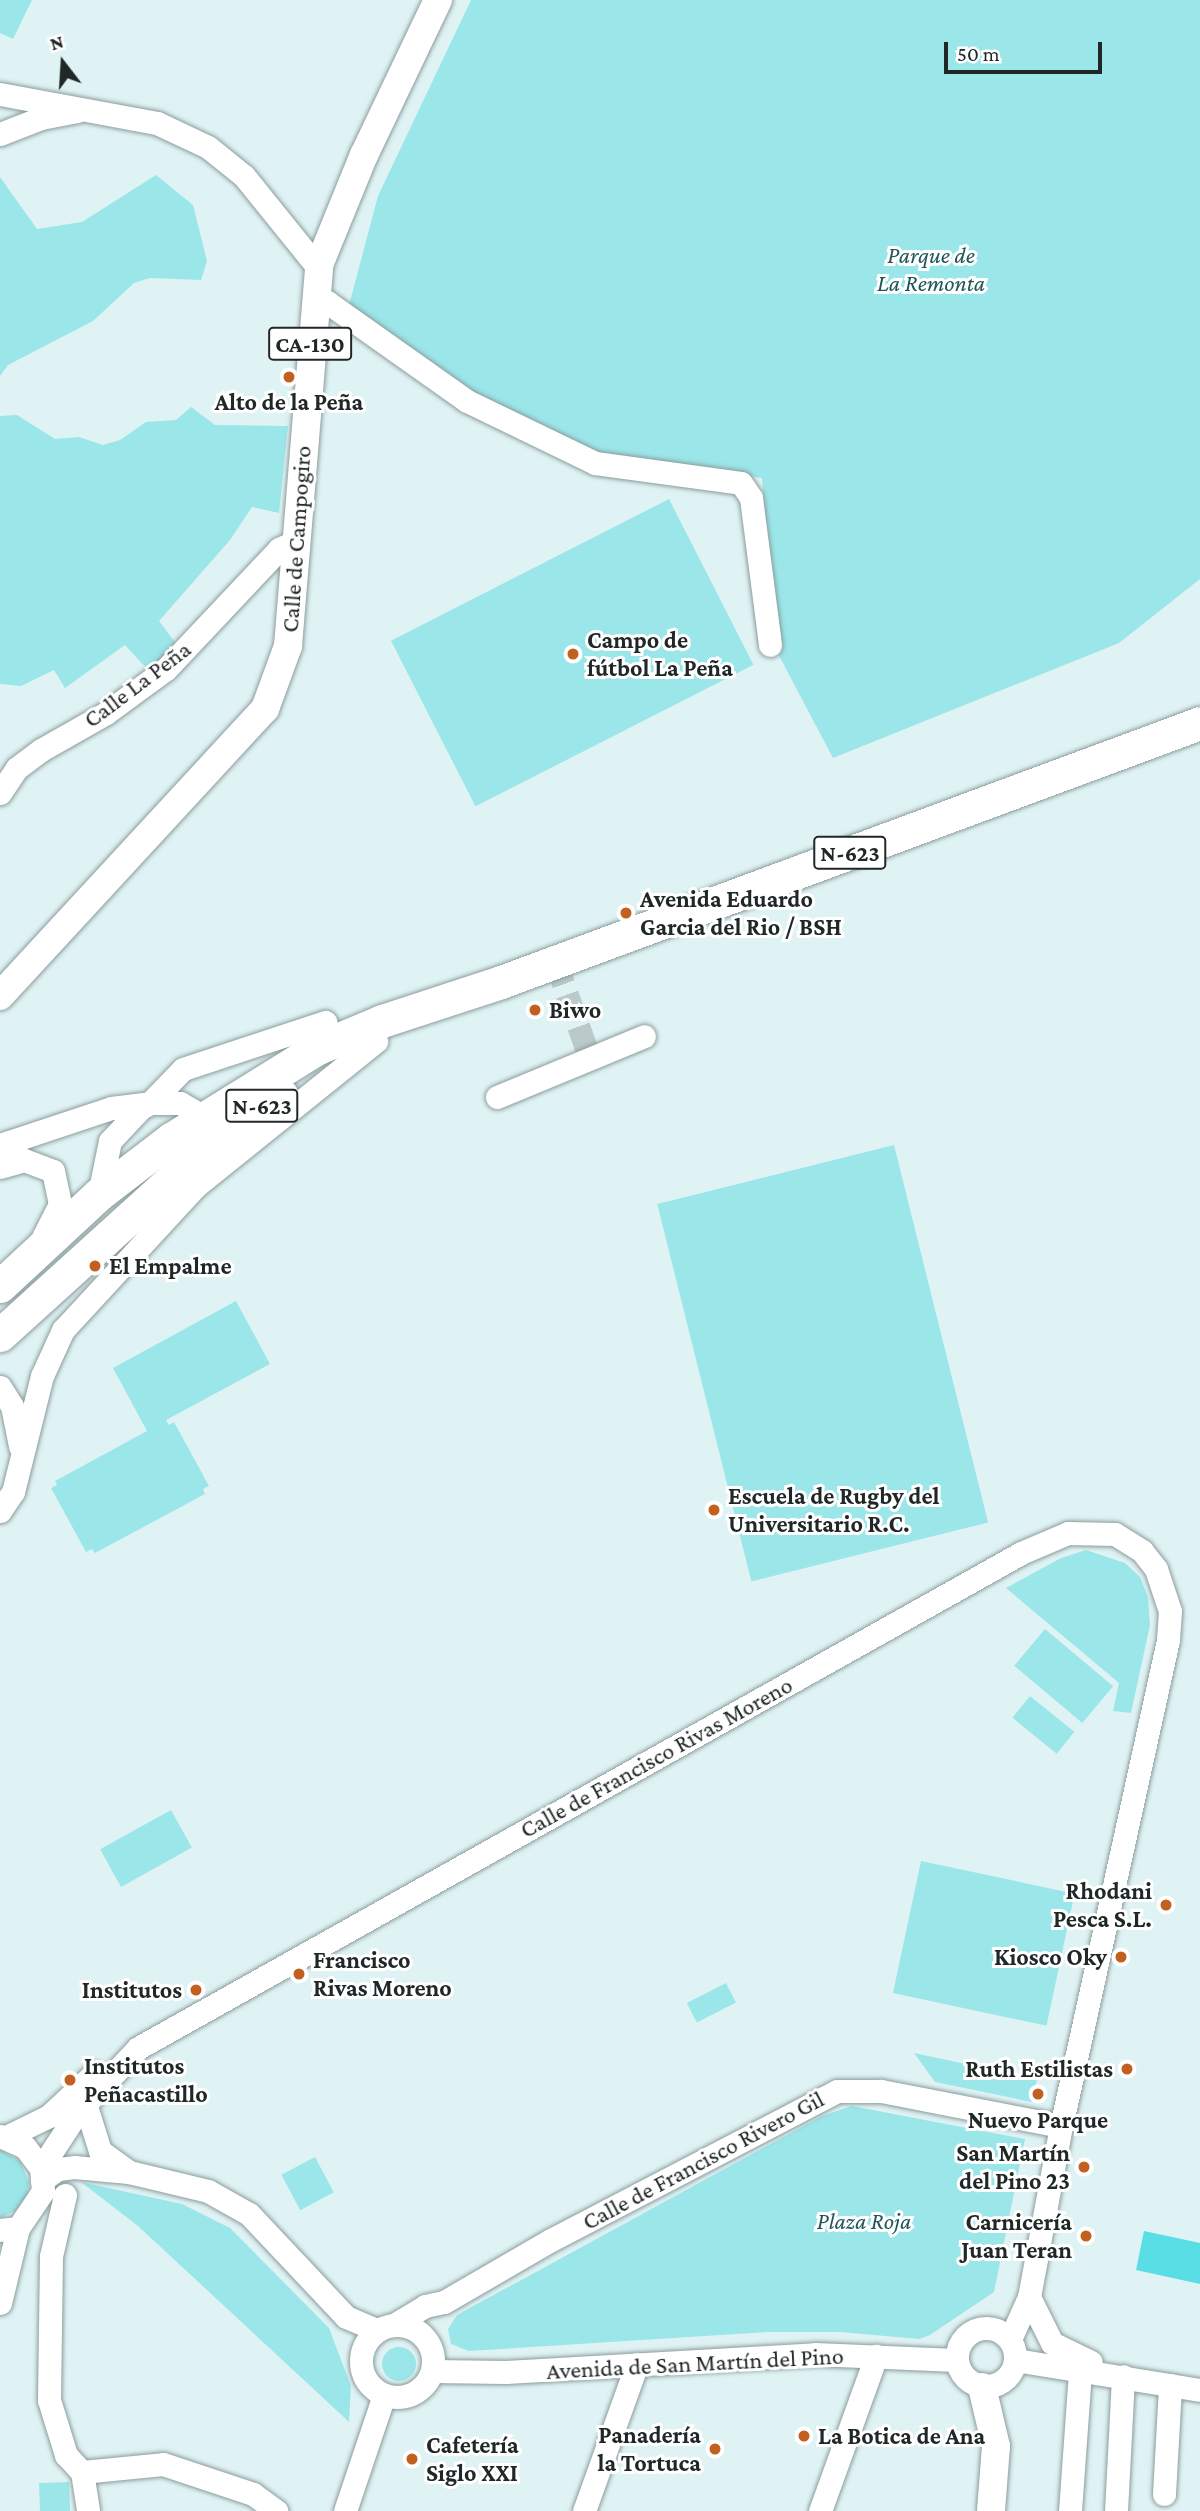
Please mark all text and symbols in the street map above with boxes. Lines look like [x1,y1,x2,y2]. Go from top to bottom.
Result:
north arrow [28,28,98,98]
scale bar [948,28,1106,72]
text: N [47,31,66,54]
text: 50 m [957,42,1000,66]
park label: Parque de La Remonta [877,241,985,297]
road number: CA-130 [268,324,352,364]
marker: Alto de la Peña [281,369,297,385]
place label: Alto de la Peña [215,388,363,416]
street label: Calle de Campogiro [275,445,317,633]
place label: Campo de fútbol La Peña [587,626,733,682]
street label: Calle La Peña [78,634,196,734]
marker: Campo de fútbol La Peña [565,646,581,662]
road number: N-623 [813,834,887,873]
place label: Avenida Eduardo Garcia del Rio / BSH [640,885,842,941]
marker: Avenida Eduardo Garcia del Rio / BSH [618,905,634,921]
place label: Biwo [549,996,601,1024]
marker: Biwo [527,1002,543,1018]
road number: N-623 [225,1086,299,1126]
place label: El Empalme [109,1252,232,1280]
marker: El Empalme [87,1258,103,1274]
place label: Escuela de Rugby del Universitario R.C. [728,1482,940,1538]
marker: Escuela de Rugby del Universitario R.C. [706,1502,722,1518]
street label: Calle de Francisco Rivas Moreno [515,1670,797,1844]
place label: Rhodani Pesca S.L. [1053,1877,1152,1933]
marker: Rhodani Pesca S.L. [1158,1897,1174,1913]
place label: Kiosco Oky [994,1943,1107,1971]
place label: Francisco Rivas Moreno [313,1946,452,2002]
marker: Kiosco Oky [1113,1949,1129,1965]
marker: Francisco Rivas Moreno [291,1966,307,1982]
place label: Institutos [82,1976,182,2004]
marker: Institutos [188,1982,204,1998]
place label: Institutos Peñacastillo [84,2052,208,2108]
place label: Ruth Estilistas [965,2055,1113,2083]
marker: Ruth Estilistas [1119,2061,1135,2077]
marker: Institutos Peñacastillo [62,2072,78,2088]
street label: Calle de Francisco Rivero Gil [577,2084,829,2236]
marker: Nuevo Parque [1030,2086,1046,2102]
place label: Nuevo Parque [968,2106,1108,2134]
place label: San Martín del Pino 23 [956,2139,1070,2195]
marker: San Martín del Pino 23 [1076,2159,1092,2175]
park label: Plaza Roja [817,2207,911,2235]
place label: Carnicería Juan Teran [961,2208,1072,2264]
marker: Carnicería Juan Teran [1078,2228,1094,2244]
street label: Avenida de San Martín del Pino [546,2341,844,2385]
place label: Panadería la Tortuca [597,2421,701,2477]
place label: La Botica de Ana [818,2422,985,2450]
marker: La Botica de Ana [796,2428,812,2444]
place label: Cafetería Siglo XXI [426,2431,519,2487]
marker: Panadería la Tortuca [707,2441,723,2457]
marker: Cafetería Siglo XXI [404,2451,420,2467]

